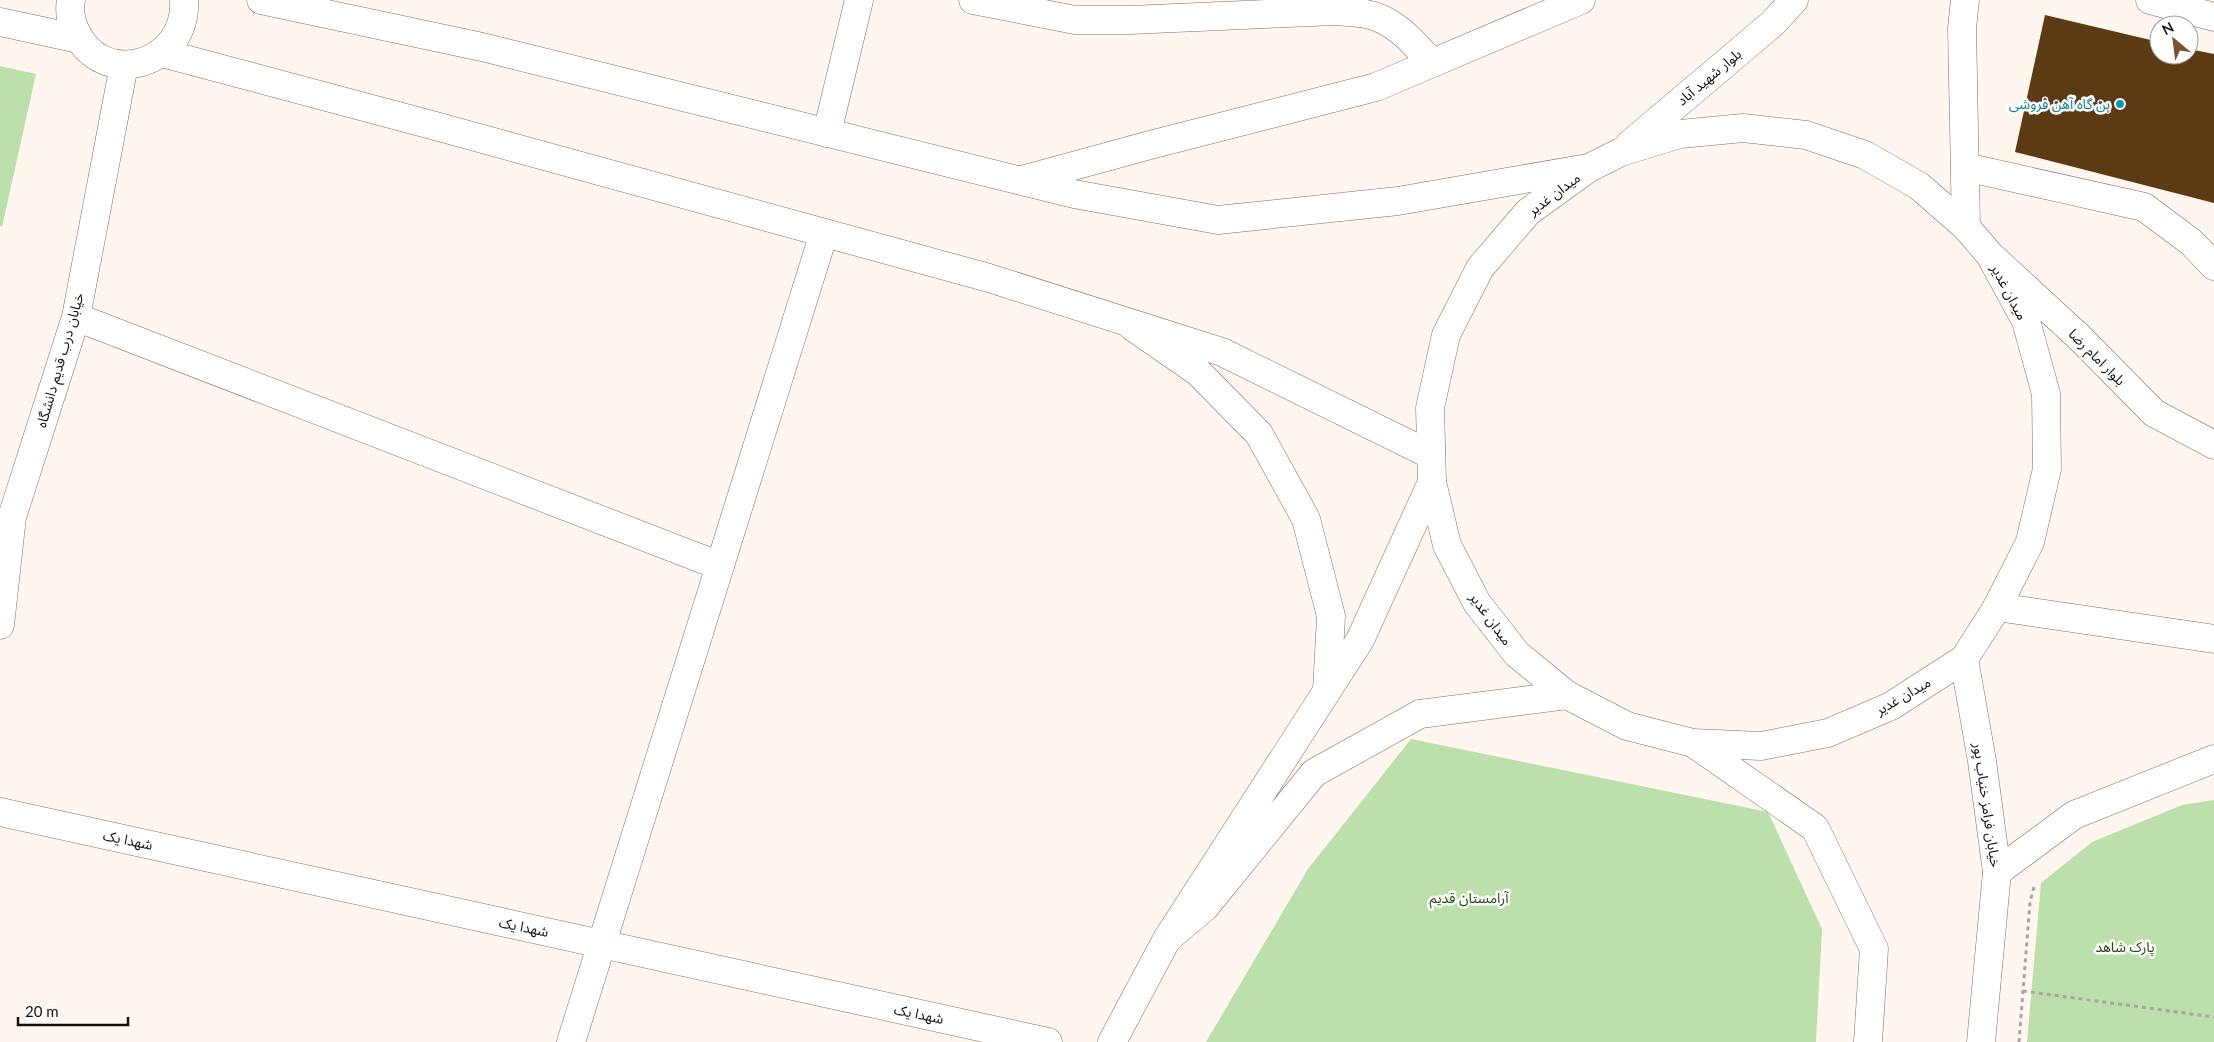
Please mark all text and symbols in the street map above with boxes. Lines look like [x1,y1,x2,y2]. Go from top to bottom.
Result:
north arrow [2149,15,2199,65]
text: N [2159,18,2176,38]
street label: بلوار شهید آباد [1673,45,1745,109]
place label: بن گاه آهن فروشی [2009,95,2110,113]
marker: بن گاه آهن فروشی [2114,98,2126,110]
street label: میدان غدیر [1524,169,1584,220]
street label: میدان غدیر [1986,260,2031,323]
street label: خیابان درب قدیم دانشگاه [32,290,90,430]
street label: بلوار امام رضا [2063,325,2129,391]
street label: میدان غدیر [1465,588,1516,649]
street label: میدان غدیر [1871,673,1934,719]
street label: خیابان فرامز خنیاب پور [1968,741,2005,869]
street label: شهدا یک [102,826,154,854]
park label: آرامستان قدیم [1430,889,1509,909]
street label: شهدا یک [498,913,550,941]
park label: پارک شاهد [2095,938,2155,957]
scale bar [18,994,128,1026]
street label: شهدا یک [893,1000,945,1028]
text: 20 m [25,1002,59,1020]

